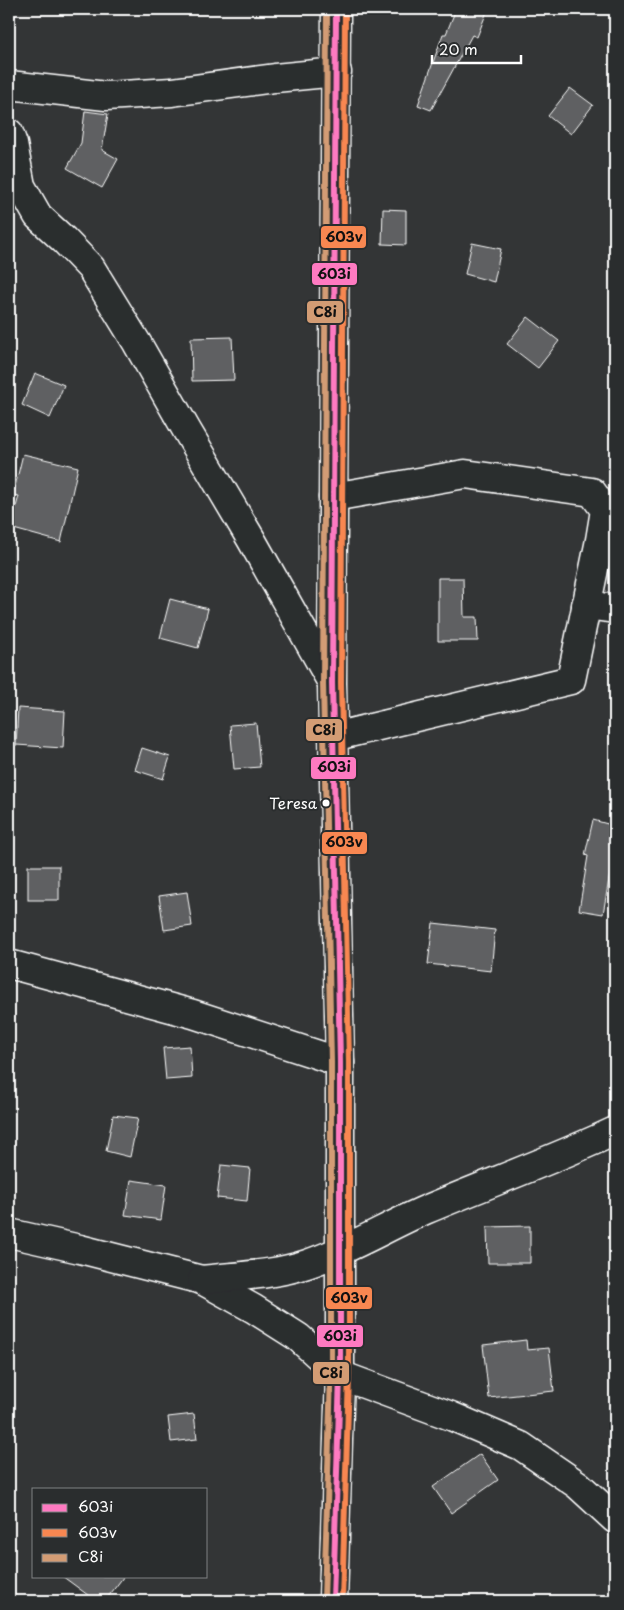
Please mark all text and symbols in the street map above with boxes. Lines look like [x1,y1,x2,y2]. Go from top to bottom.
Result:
scale bar [432,32,520,64]
text: 20 m [439,37,478,60]
line badge: 603v [320,225,367,249]
text: 603v [325,226,363,247]
line badge: 603i [311,262,358,286]
text: 603i [317,263,351,284]
line badge: C8i [306,300,344,324]
text: C8i [313,301,337,322]
line badge: C8i [305,718,343,742]
text: C8i [312,719,336,740]
line badge: 603i [310,756,357,780]
text: 603i [317,756,351,777]
place label: Teresa [269,791,318,814]
marker: Teresa [321,798,331,808]
line badge: 603v [321,831,368,855]
text: 603v [325,831,363,852]
line badge: 603v [325,1286,373,1310]
text: 603v [330,1287,368,1308]
line badge: 603i [316,1324,364,1348]
text: 603i [323,1325,357,1346]
line badge: C8i [312,1361,350,1385]
text: C8i [319,1362,343,1383]
legend [32,1488,208,1578]
text: 603i [78,1494,113,1517]
text: 603v [78,1520,117,1543]
text: C8i [78,1544,103,1567]

